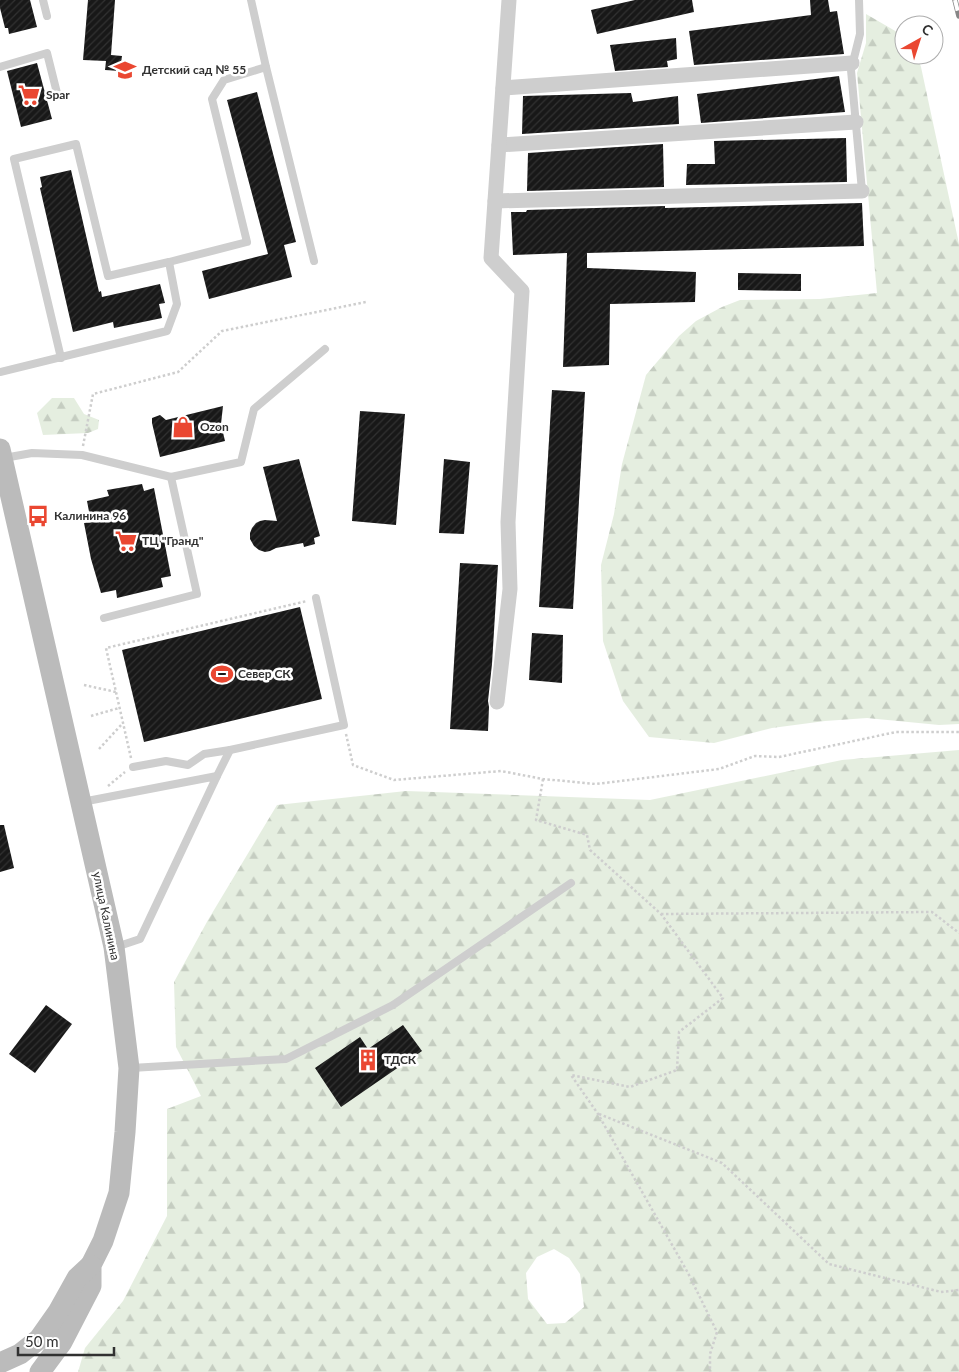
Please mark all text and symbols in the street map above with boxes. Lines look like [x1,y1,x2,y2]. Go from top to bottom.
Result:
north arrow [894,15,944,65]
text: С [919,20,937,39]
school or university icon: Детский сад № 55 [112,57,138,83]
place label: Детский сад № 55 [142,62,246,77]
supermarket icon: Spar [16,82,42,108]
place label: Spar [46,87,70,102]
shop icon: Ozon [170,414,196,440]
place label: Ozon [200,419,229,434]
bus stop icon: Калинина 96 [25,503,51,529]
place label: Калинина 96 [54,508,126,523]
supermarket icon: ТЦ "Гранд" [113,528,139,554]
place label: ТЦ "Гранд" [142,533,204,548]
sports icon: Север СК [209,661,235,687]
place label: Север СК [238,666,291,681]
street label: улица Калинина [90,870,123,962]
building icon: ТДСК [355,1047,381,1073]
place label: ТДСК [384,1052,417,1067]
scale bar [18,1324,114,1356]
text: 50 m [25,1332,59,1350]

